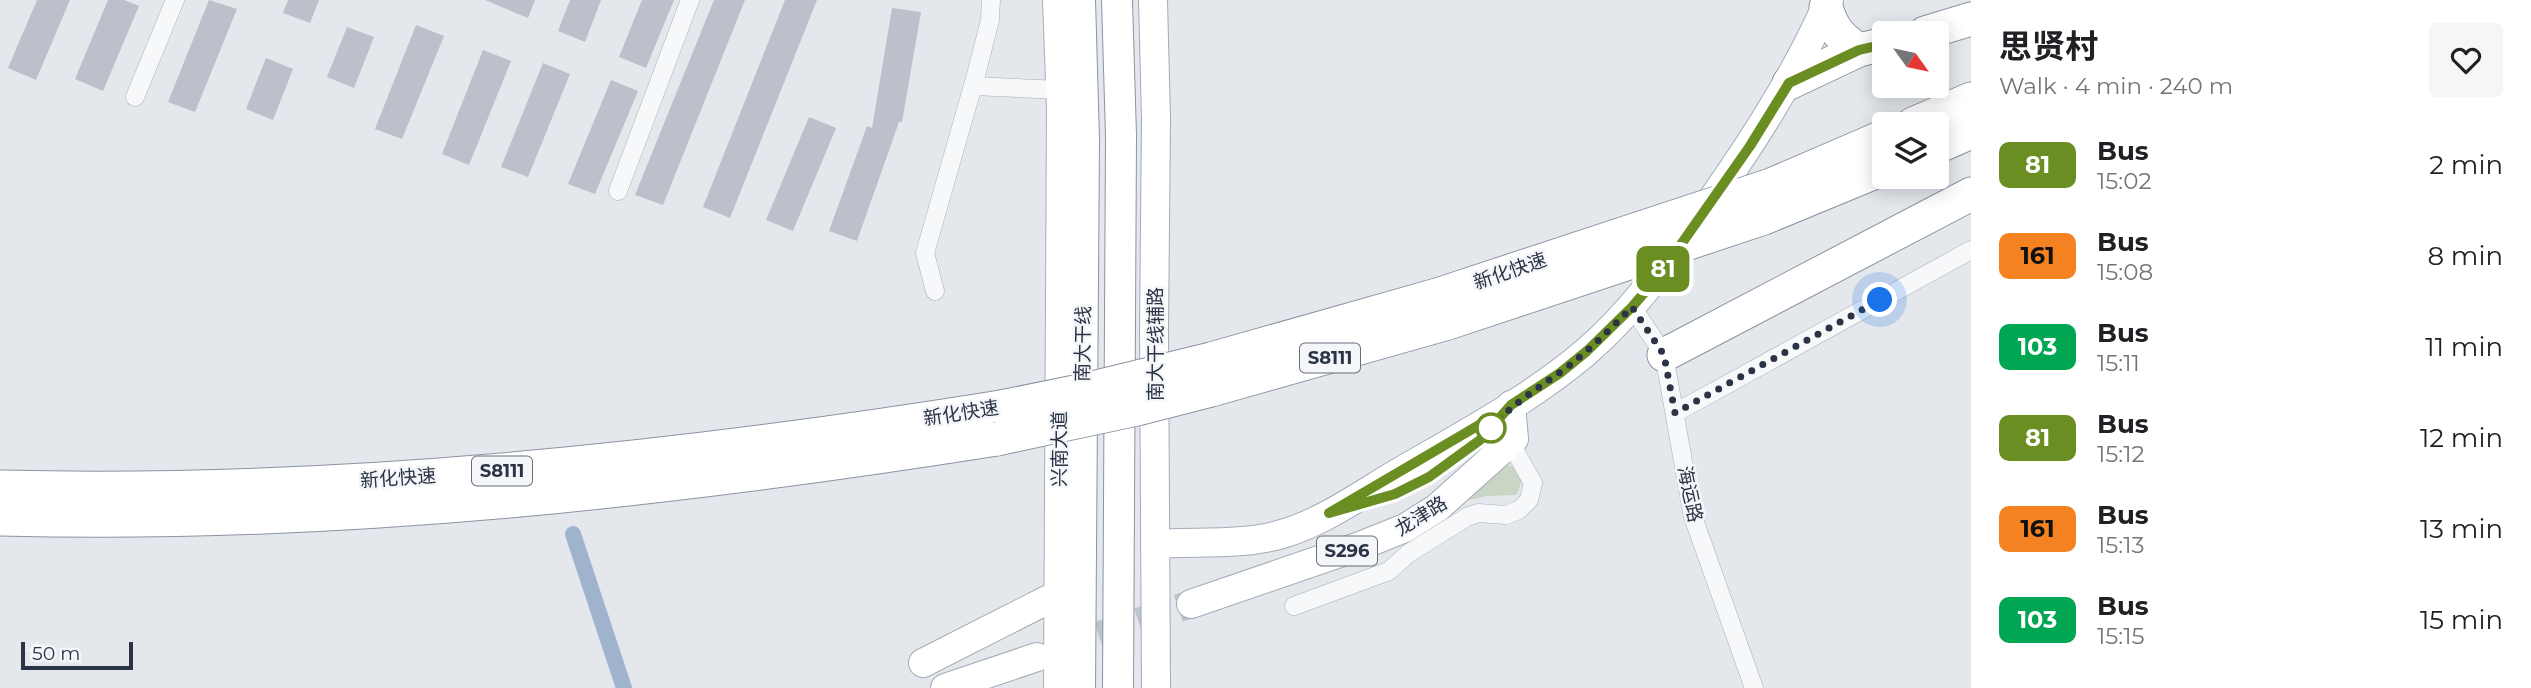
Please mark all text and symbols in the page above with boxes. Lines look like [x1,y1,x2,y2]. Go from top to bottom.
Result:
north arrow [1872,21,1950,98]
map controls [1872,21,1949,189]
button: heart [2429,23,2503,97]
text: 思贤村 [1999,26,2098,66]
text: Walk · 4 min · 240 m [1999,72,2233,100]
button: layers [1872,112,1949,189]
text: Bus [2097,135,2149,167]
text: 2 min [2429,149,2503,181]
text: 81 [2025,150,2050,179]
text: 15:02 [2097,167,2152,195]
text: Bus [2097,226,2149,258]
text: 8 min [2427,240,2503,272]
text: 161 [2020,241,2055,270]
line badge: 81 [1632,246,1694,292]
street label: 新化快速 [1470,248,1550,294]
text: 81 [1650,254,1676,283]
text: 15:08 [2097,258,2153,286]
your location [1862,282,1897,317]
street label: 南大干线辅路 [1144,287,1167,401]
street label: 南大干线 [1071,306,1095,382]
text: Bus [2097,317,2149,349]
text: 11 min [2425,331,2503,363]
text: 103 [2018,332,2057,361]
road number: S8111 [1300,344,1360,372]
text: 15:11 [2097,349,2140,377]
street label: 新化快速 [922,396,1000,430]
text: Bus [2097,408,2149,440]
street label: 兴南大道 [1048,411,1071,487]
unlabelled marker [1476,413,1506,443]
text: 12 min [2420,422,2503,454]
text: 81 [2025,423,2050,452]
text: 15:12 [2097,440,2145,468]
road number: S8111 [472,457,532,486]
street label: 新化快速 [359,464,437,492]
street label: 海运路 [1673,464,1707,524]
street label: 龙津路 [1391,491,1451,541]
text: Bus [2097,499,2149,531]
text: 13 min [2420,513,2503,545]
text: 161 [2020,514,2055,543]
text: 15:13 [2097,531,2144,559]
road number: S296 [1317,536,1377,566]
text: Bus [2097,590,2149,622]
text: 15 min [2420,604,2503,636]
text: 103 [2018,605,2057,634]
text: 15:15 [2097,622,2145,650]
scale bar [21,639,133,671]
text: 50 m [32,642,80,665]

